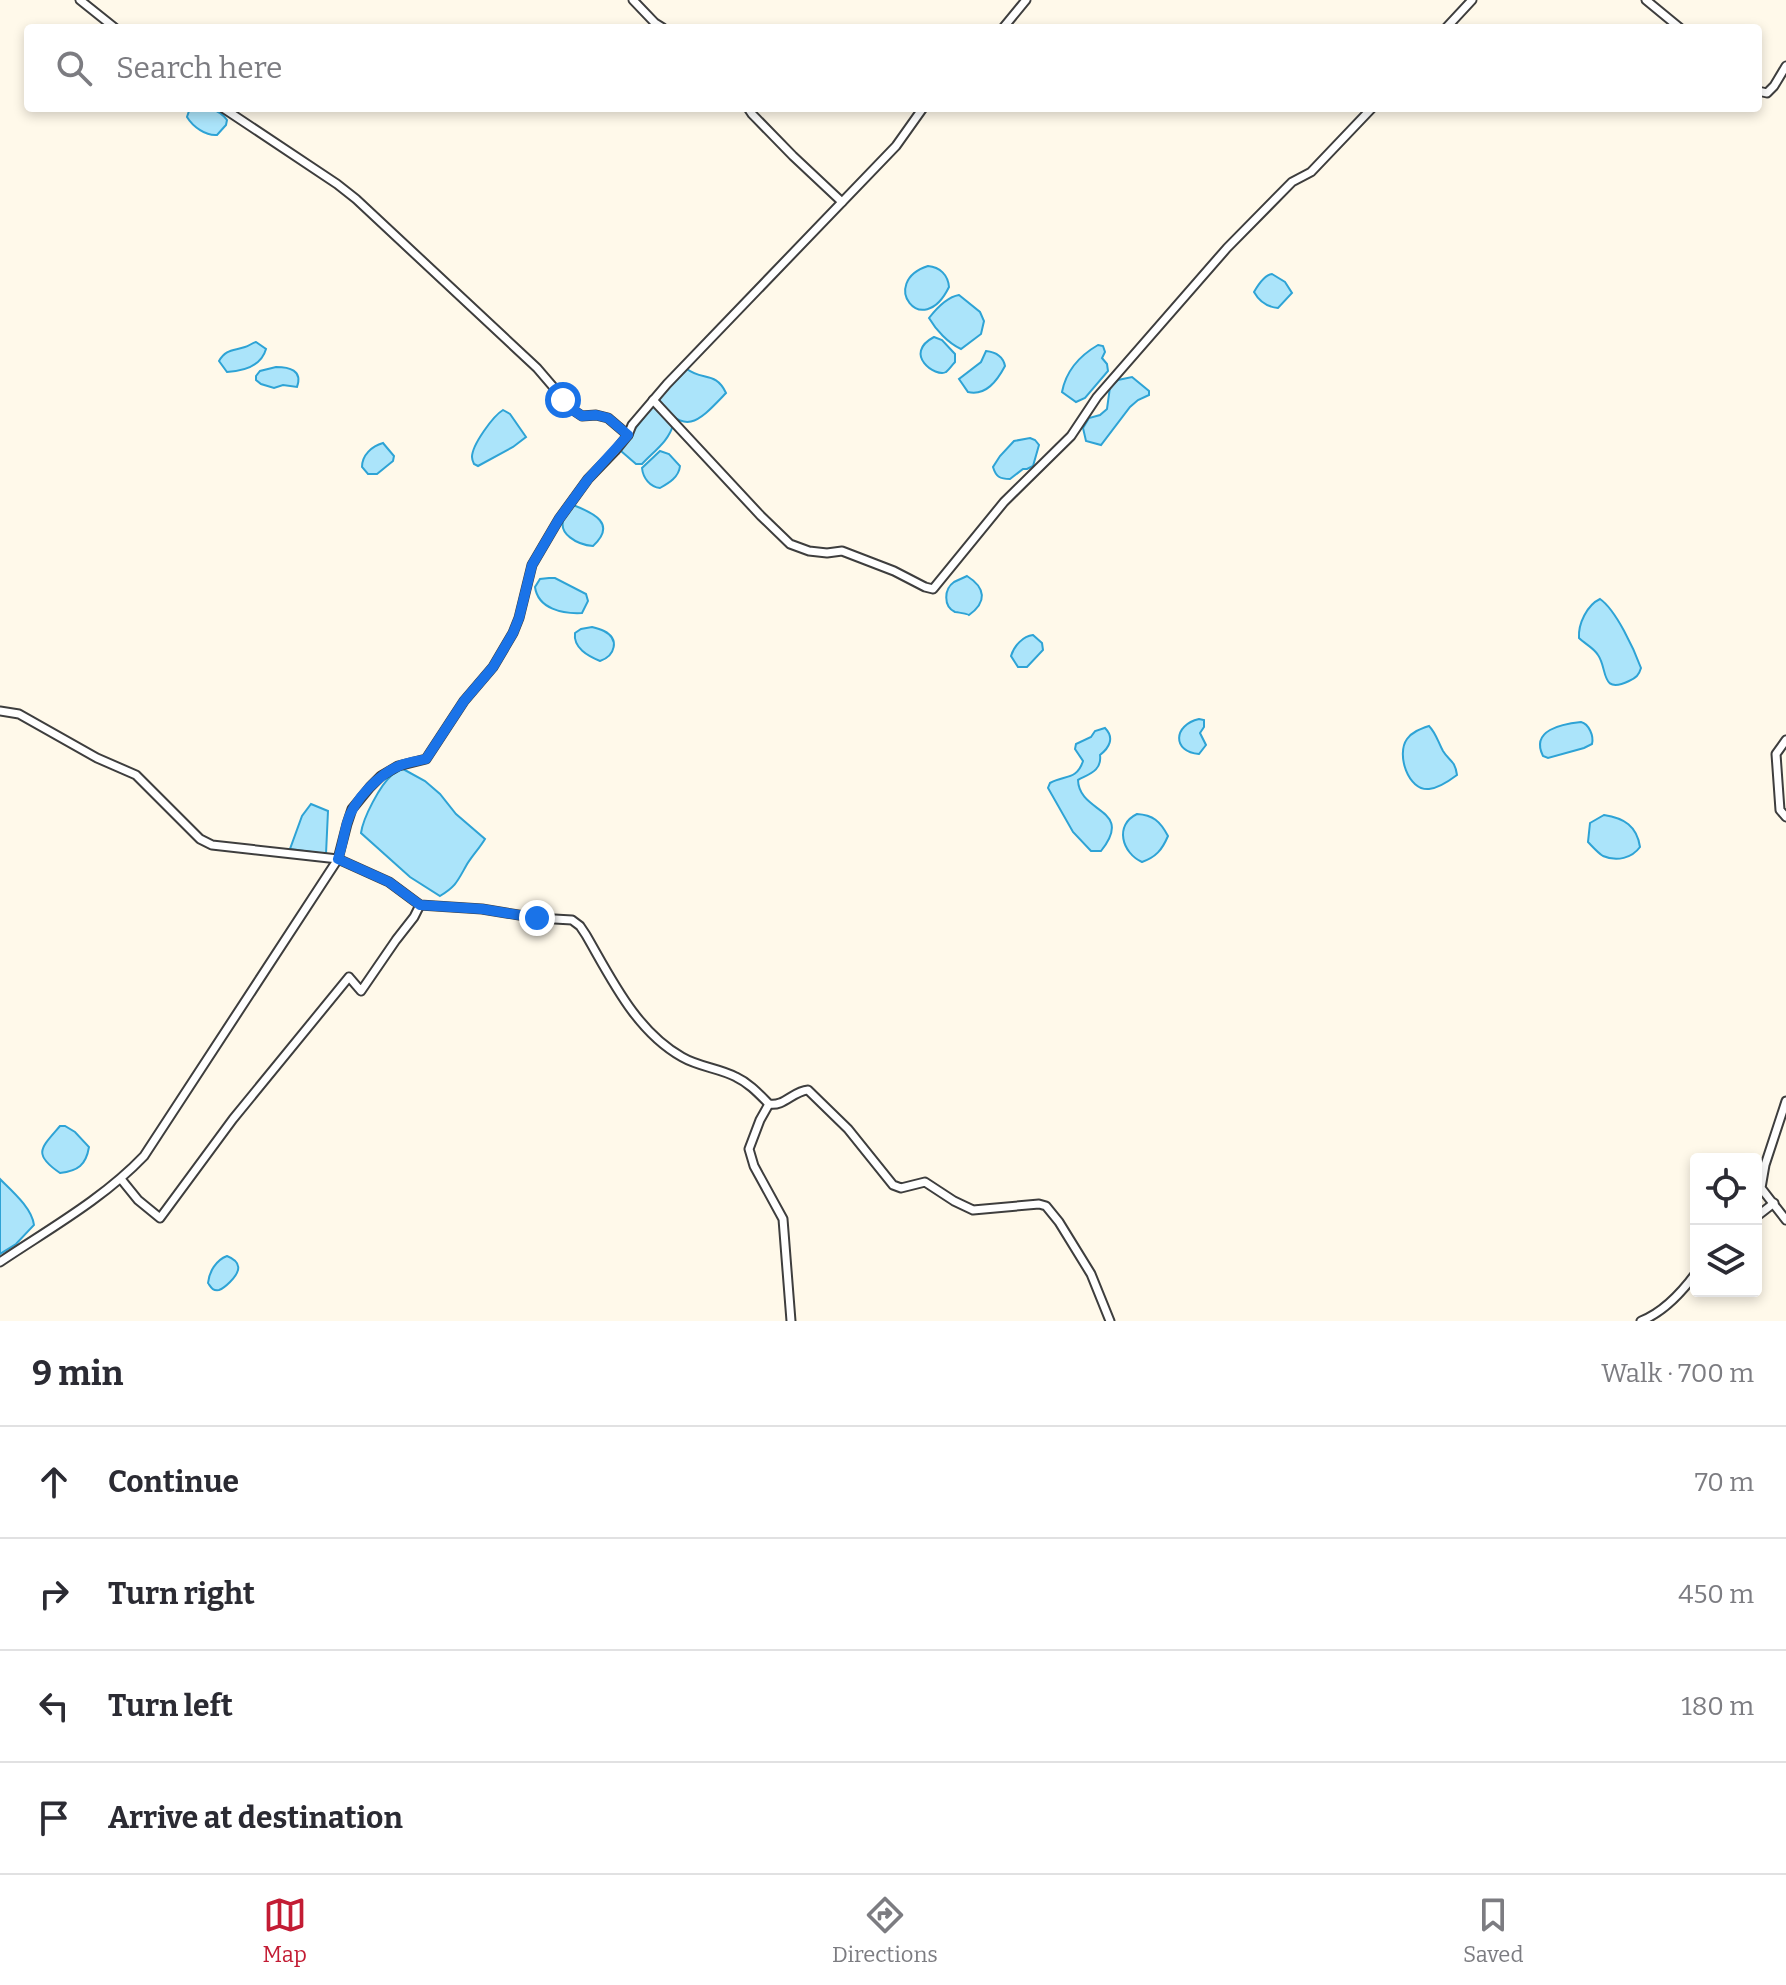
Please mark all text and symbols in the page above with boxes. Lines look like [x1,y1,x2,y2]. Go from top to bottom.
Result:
search box [24,24,1762,112]
icon: search [52,46,96,90]
text: Search here [116,50,283,86]
route start [545,382,581,418]
route end [519,900,555,936]
map controls [1690,1153,1762,1297]
button: locate [1690,1153,1762,1225]
button: layers [1690,1225,1762,1297]
text: 9 min [32,1353,123,1394]
text: Walk · 700 m [1601,1358,1754,1389]
icon: ahead [32,1460,76,1504]
text: Continue [108,1464,239,1500]
text: 70 m [1695,1467,1754,1498]
icon: right [32,1572,76,1616]
text: Turn right [108,1576,255,1612]
text: 450 m [1678,1579,1754,1610]
icon: left [32,1684,76,1728]
text: Turn left [108,1688,233,1724]
text: 180 m [1681,1691,1754,1722]
icon: arrive [32,1796,76,1840]
text: Arrive at destination [108,1800,403,1836]
tab: Map [263,1893,307,1968]
tab: Directions [832,1893,938,1968]
tab: Saved [1463,1893,1523,1968]

